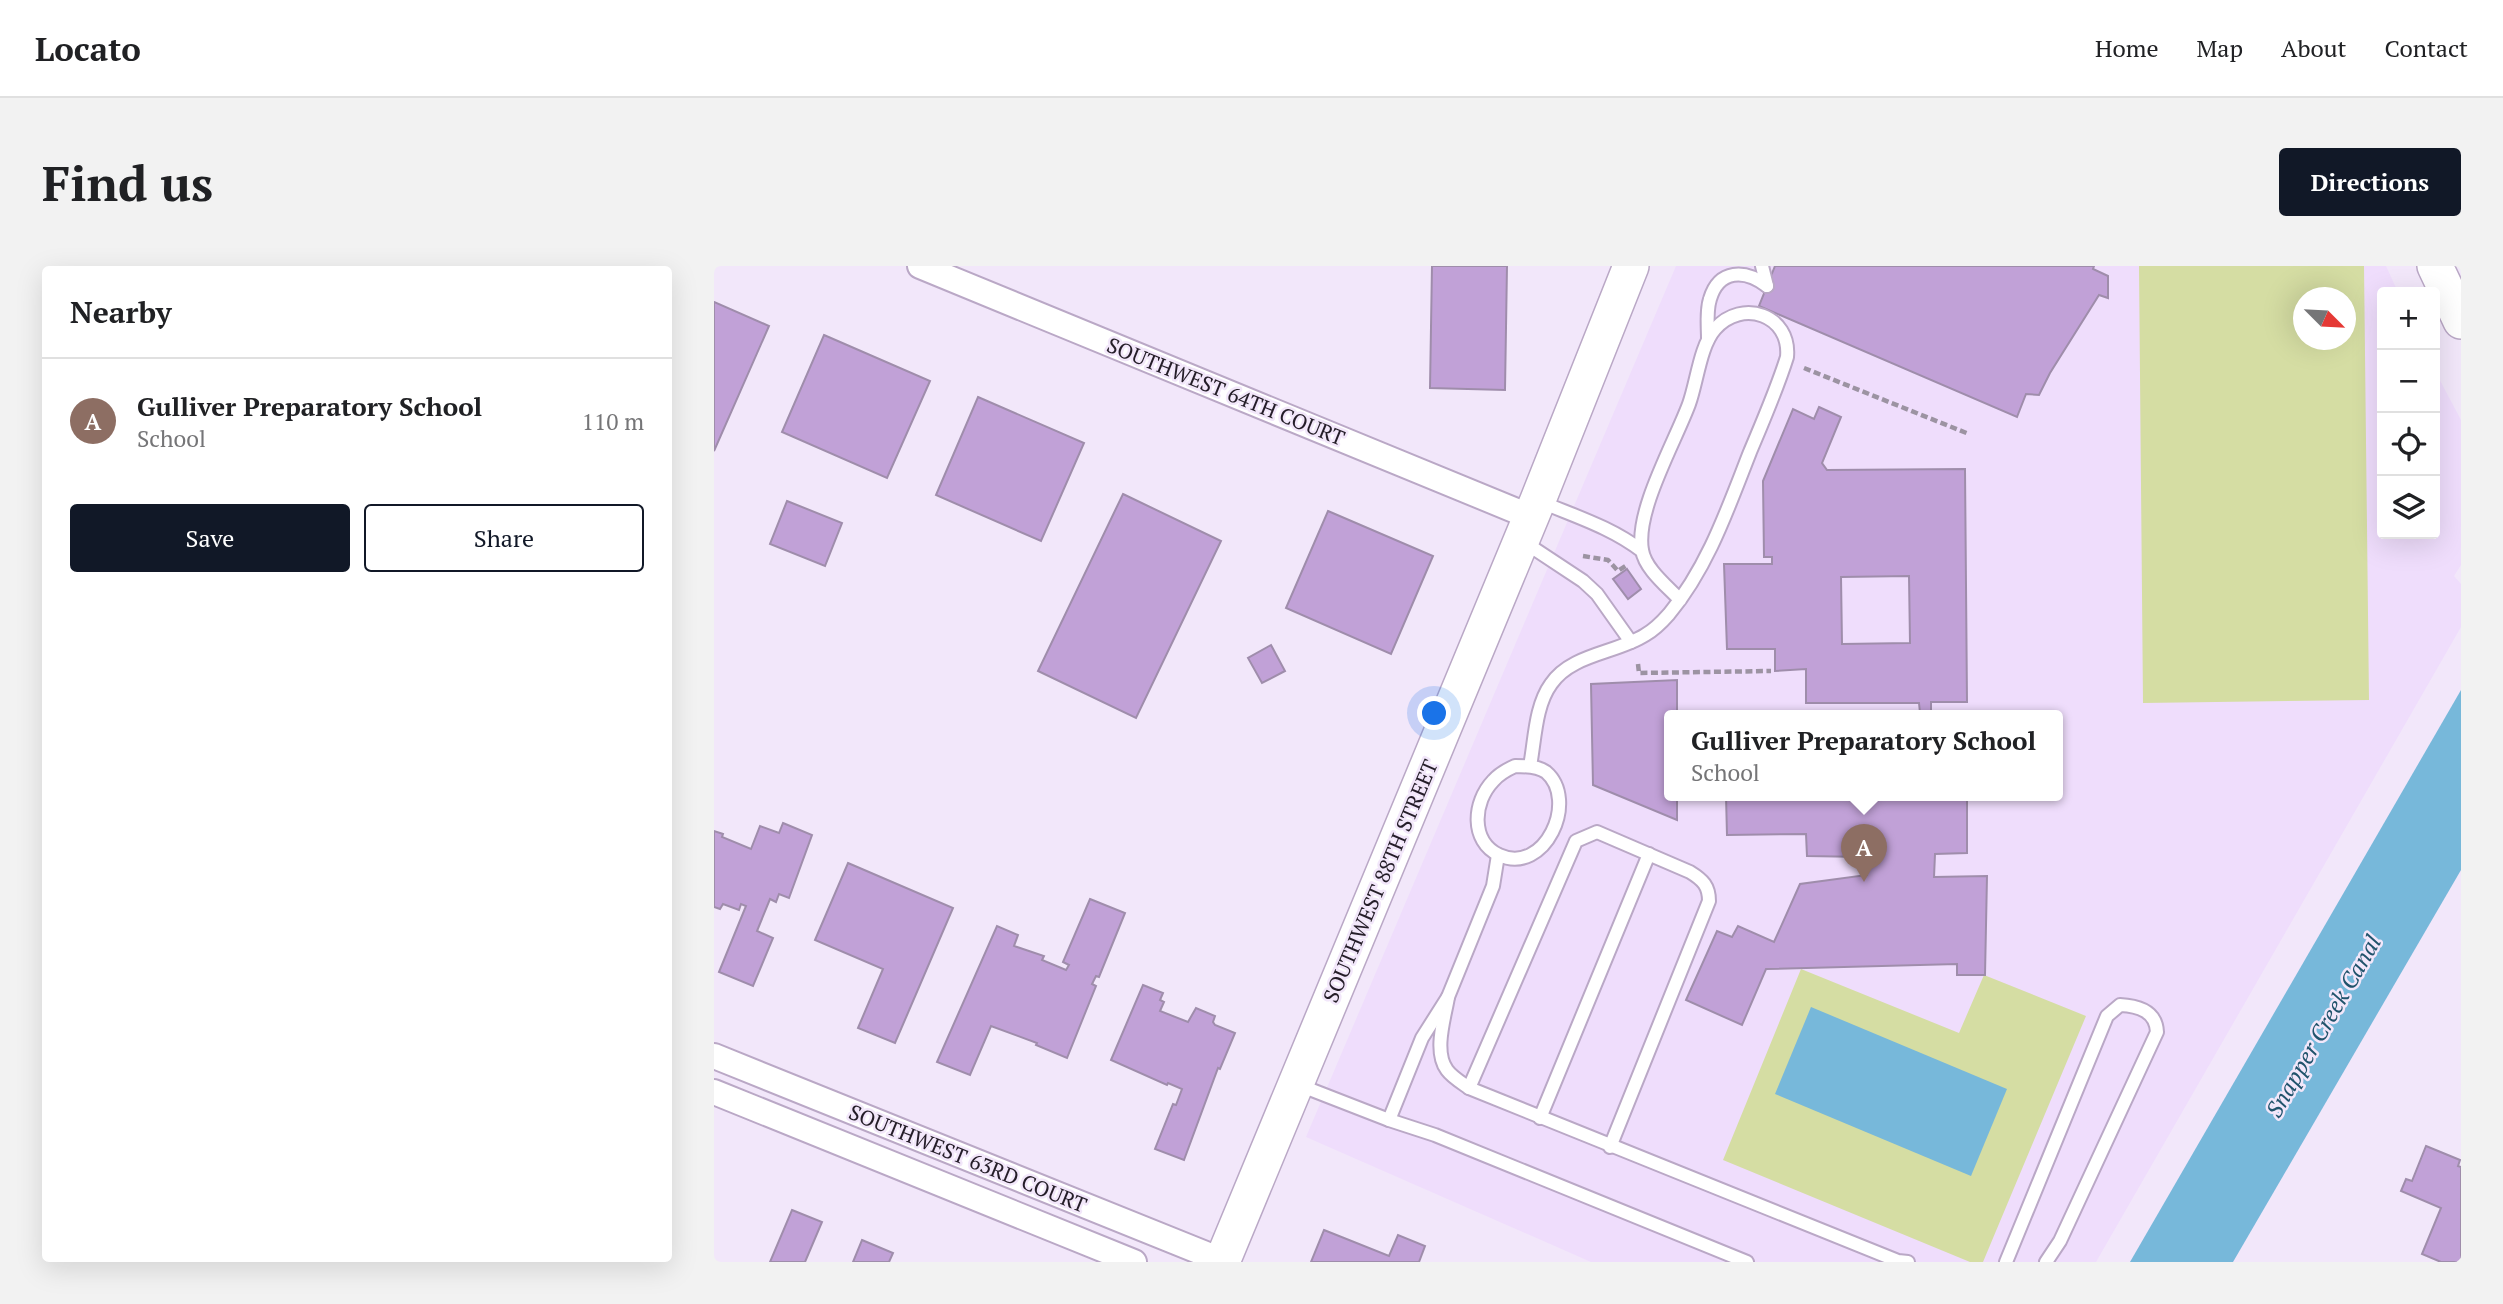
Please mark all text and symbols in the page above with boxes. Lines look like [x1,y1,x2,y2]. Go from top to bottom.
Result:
text: Locato [35,27,141,70]
text: Home [2095,32,2159,64]
text: Map [2197,32,2243,64]
text: About [2281,32,2347,64]
text: Contact [2385,32,2468,64]
button: Directions [2279,148,2461,216]
text: Find us [42,150,213,215]
north arrow [2293,287,2356,350]
map controls [2377,287,2440,539]
button: + [2377,287,2440,350]
text: Nearby [70,292,172,332]
street label: SOUTHWEST 64TH COURT [1103,330,1349,452]
button: − [2377,350,2440,413]
text: Gulliver Preparatory School [137,389,482,423]
text: A [85,406,101,437]
text: 110 m [582,406,644,437]
button: locate [2377,413,2440,476]
text: School [137,423,206,454]
button: layers [2377,476,2440,539]
button: Save [70,504,350,572]
button: Share [364,504,644,572]
your location [1417,696,1451,730]
popup [1664,710,2063,801]
text: Gulliver Preparatory School [1691,723,2036,757]
street label: SOUTHWEST 88TH STREET [1316,755,1444,1007]
text: School [1691,757,1760,788]
pin: A [1841,824,1887,882]
water label: Snapper Creek Canal [2258,929,2388,1123]
street label: SOUTHWEST 63RD COURT [845,1097,1091,1219]

